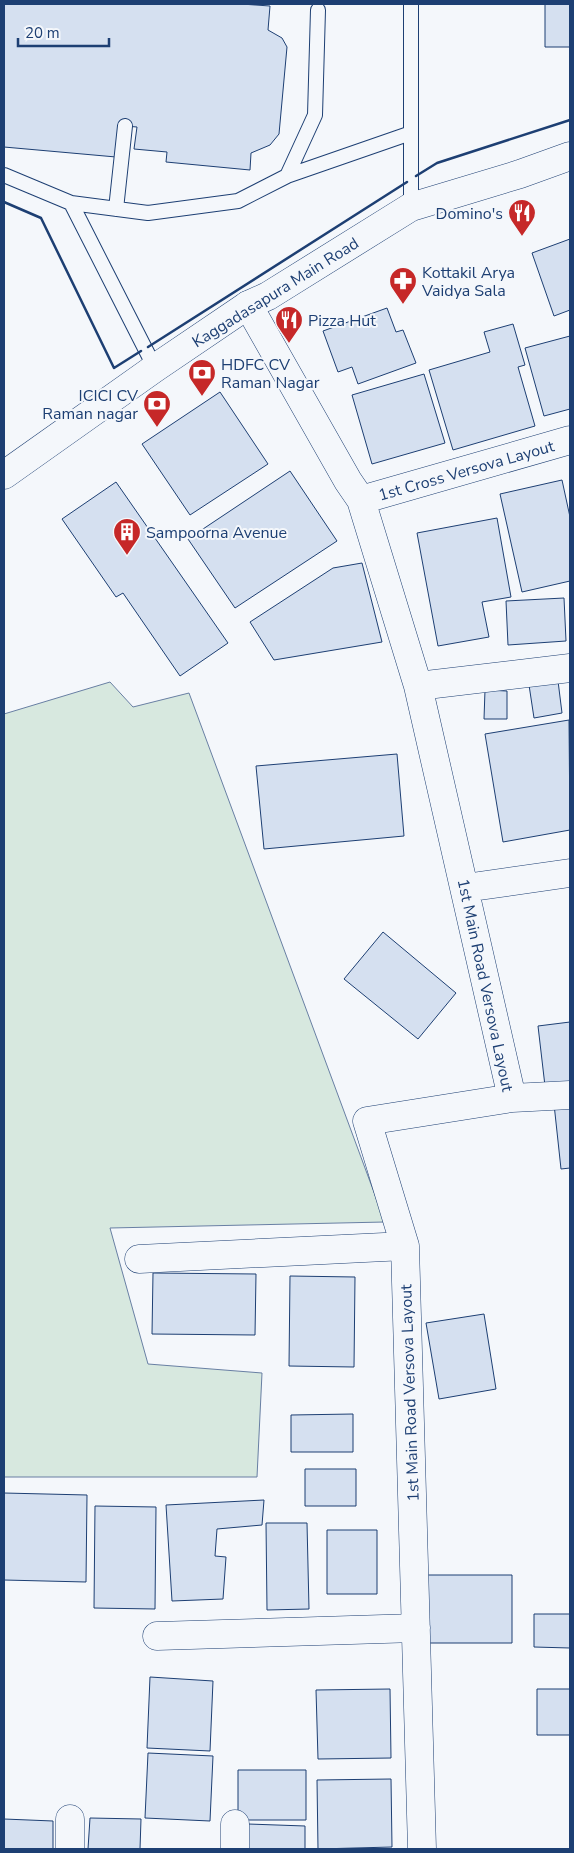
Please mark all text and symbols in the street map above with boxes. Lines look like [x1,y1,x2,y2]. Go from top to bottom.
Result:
scale bar [18,15,109,47]
text: 20 m [25,23,60,43]
restaurant icon: Domino's [507,198,537,237]
place label: Domino's [436,203,503,225]
street label: Kaggadasapura Main Road [188,233,363,353]
place label: Kottakil Arya Vaidya Sala [421,262,515,302]
pharmacy icon: Kottakil Arya Vaidya Sala [388,266,418,305]
restaurant icon: Pizza Hut [274,305,304,344]
place label: Pizza Hut [308,310,376,332]
place label: HDFC CV Raman Nagar [221,354,320,394]
bank icon: HDFC CV Raman Nagar [187,358,217,397]
place label: ICICI CV Raman nagar [42,385,139,425]
bank icon: ICICI CV Raman nagar [142,389,172,428]
street label: 1st Cross Versova Layout [376,435,557,507]
building icon: Sampoorna Avenue [112,517,142,556]
place label: Sampoorna Avenue [146,522,287,544]
street label: 1st Main Road Versova Layout [452,877,518,1094]
street label: 1st Main Road Versova Layout [395,1284,425,1502]

